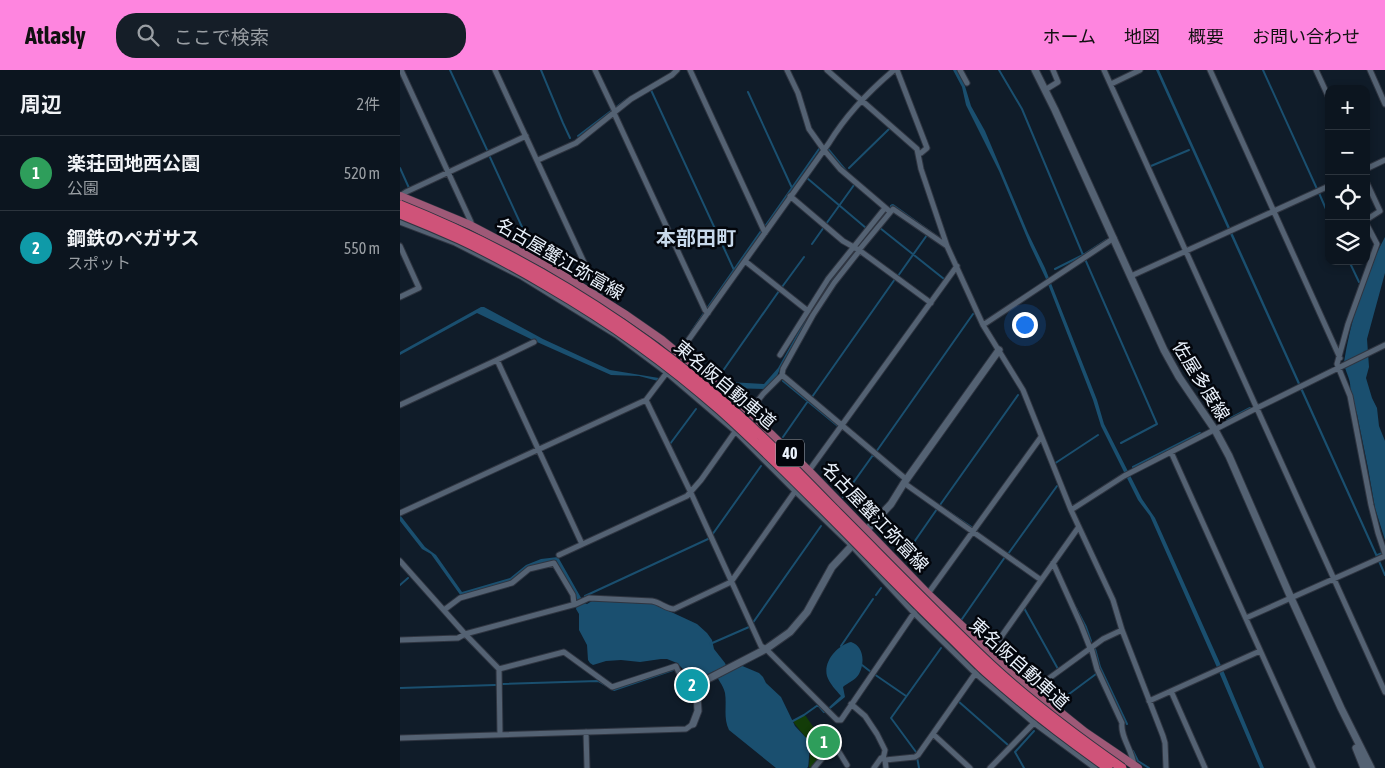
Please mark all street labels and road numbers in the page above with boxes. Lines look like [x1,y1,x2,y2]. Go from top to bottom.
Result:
street label: 名古屋蟹江弥富線 [493,213,628,304]
street label: 東名阪自動車道 [670,336,780,433]
street label: 佐屋多度線 [1169,337,1234,424]
road number: 40 [776,439,804,466]
street label: 名古屋蟹江弥富線 [818,458,933,576]
street label: 東名阪自動車道 [965,614,1073,714]

